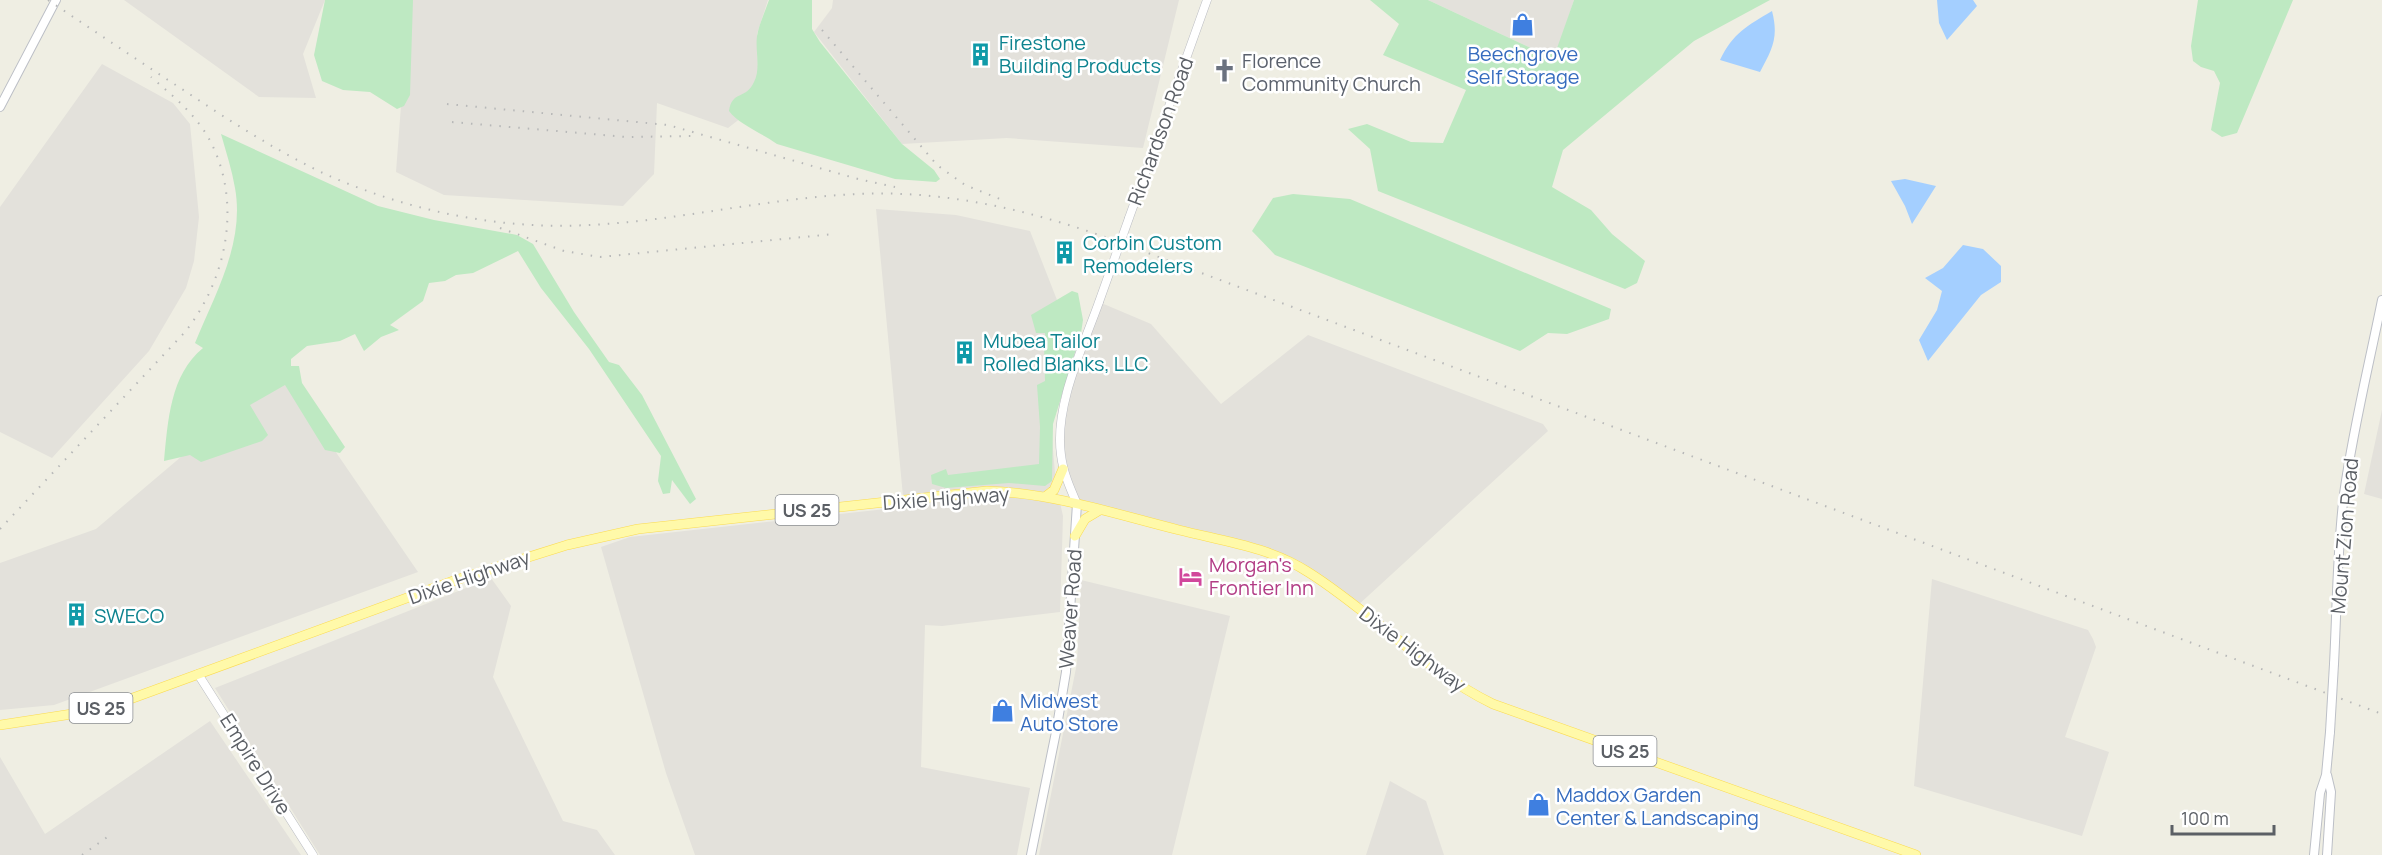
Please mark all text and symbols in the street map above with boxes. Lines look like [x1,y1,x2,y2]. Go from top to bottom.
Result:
shop icon: Beechgrove Self Storage [1510,12,1536,38]
place label: Firestone Building Products [999,29,1161,79]
place label: Beechgrove Self Storage [1467,40,1580,90]
building icon: Firestone Building Products [968,41,994,67]
place label: Florence Community Church [1242,47,1421,97]
street label: Richardson Road [1121,53,1199,209]
church icon: Florence Community Church [1211,58,1237,84]
place label: Corbin Custom Remodelers [1083,229,1222,279]
building icon: Corbin Custom Remodelers [1052,240,1078,266]
place label: Mubea Tailor Rolled Blanks, LLC [983,327,1149,377]
building icon: Mubea Tailor Rolled Blanks, LLC [952,339,978,365]
street label: Mount Zion Road [2324,457,2364,615]
street label: Dixie Highway [882,480,1011,516]
road number: US 25 [776,495,838,525]
street label: Dixie Highway [405,543,534,610]
street label: Weaver Road [1052,548,1088,670]
place label: Morgan's Frontier Inn [1209,551,1314,601]
hotel icon: Morgan's Frontier Inn [1178,563,1204,589]
street label: Dixie Highway [1354,600,1472,698]
building icon: SWECO [63,602,89,628]
place label: SWECO [94,602,164,629]
place label: Midwest Auto Store [1020,687,1118,737]
road number: US 25 [70,693,132,723]
shop icon: Midwest Auto Store [989,698,1015,724]
street label: Empire Drive [214,708,298,820]
road number: US 25 [1594,736,1656,766]
place label: Maddox Garden Center & Landscaping [1556,781,1759,831]
shop icon: Maddox Garden Center & Landscaping [1525,792,1551,818]
scale bar [2172,798,2274,836]
text: 100 m [2181,806,2229,830]

